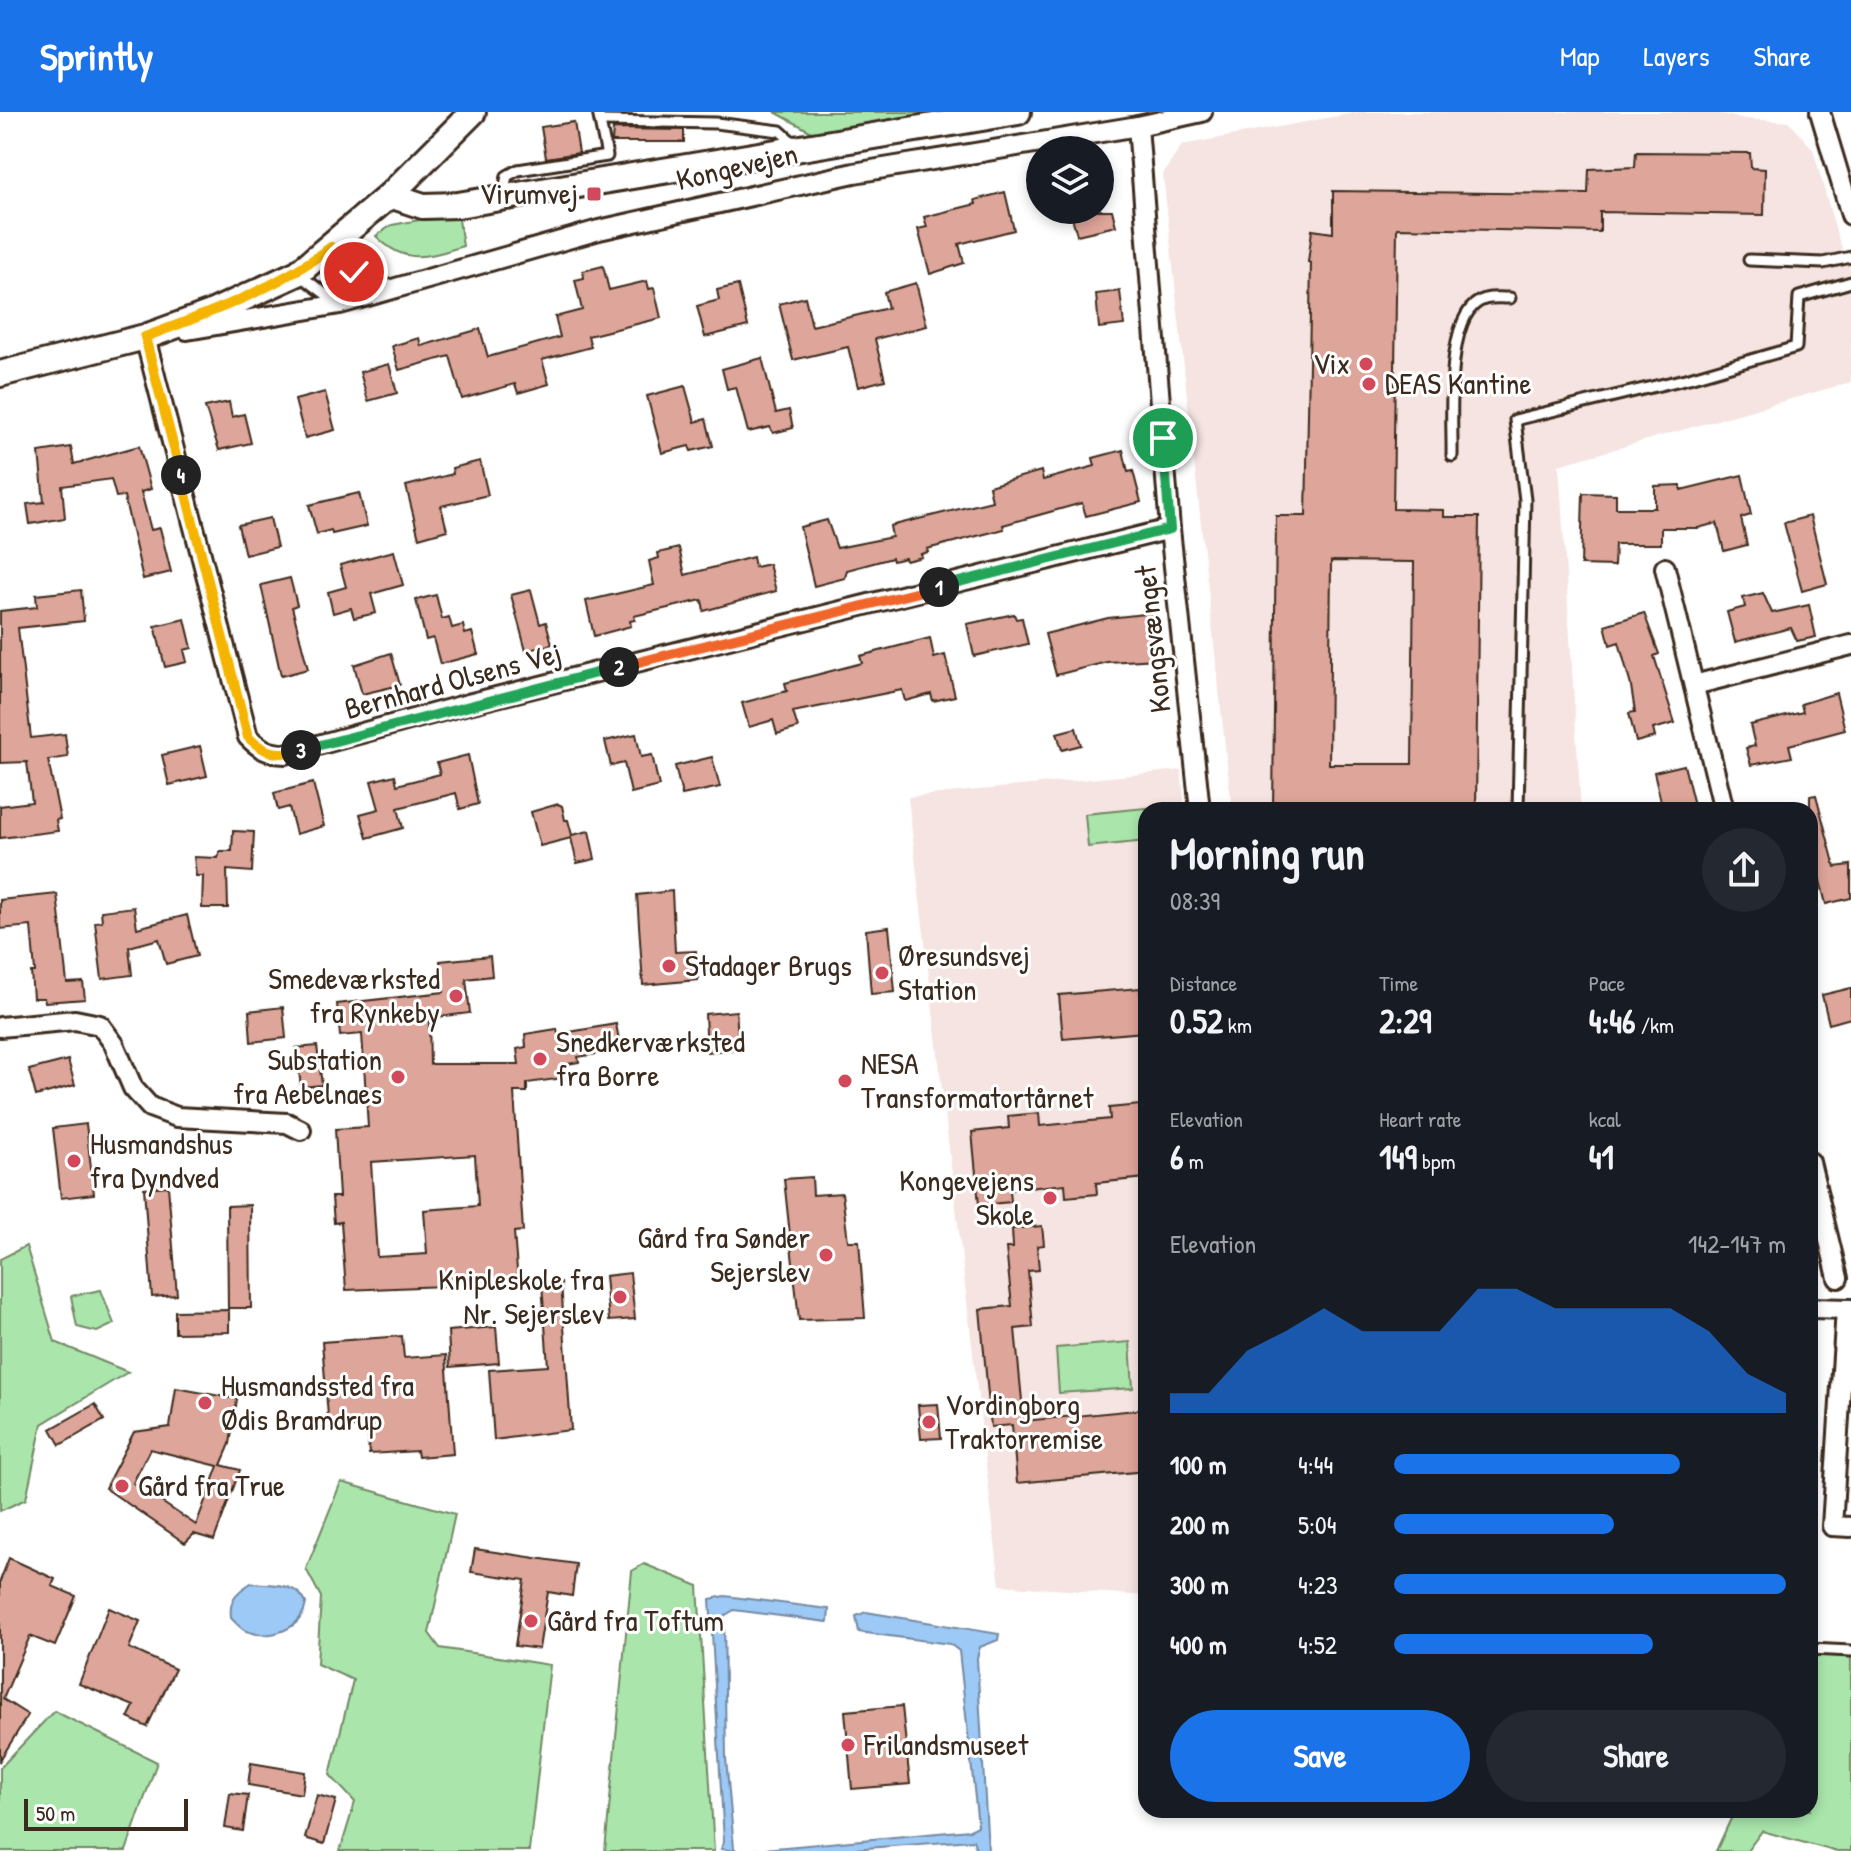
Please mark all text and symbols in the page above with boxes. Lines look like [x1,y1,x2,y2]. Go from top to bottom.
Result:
text: Sprintly [40,30,153,82]
text: Map [1560,37,1600,75]
text: Layers [1644,37,1709,75]
text: Share [1753,37,1811,75]
street label: Kongevejen [672,133,801,199]
map controls [1026,136,1114,224]
button: layers [1026,136,1114,224]
place label: Virumvej [479,173,578,213]
marker: Virumvej [585,185,603,203]
pin [320,238,388,306]
icon: check [332,250,376,294]
place label: Vix [1313,343,1350,383]
marker: Vix [1357,355,1375,373]
place label: DEAS Kantine [1385,363,1531,403]
marker: DEAS Kantine [1360,375,1378,393]
pin [1129,404,1197,472]
icon: arrive [1141,416,1185,460]
pin: 4 [161,455,201,495]
text: 4 [177,460,185,490]
street label: Kongsvænget [1124,563,1180,715]
pin: 1 [919,567,959,607]
text: 1 [935,572,943,602]
street label: Bernhard Olsens Vej [340,632,566,728]
pin: 2 [599,647,639,687]
text: 2 [614,652,624,682]
pin: 3 [281,730,321,770]
text: 3 [296,735,306,765]
text: Morning run [1170,823,1365,883]
button: share [1702,828,1786,912]
text: 08:39 [1170,883,1220,918]
place label: Øresundsvej Station [898,935,1030,1009]
place label: Stadager Brugs [685,945,852,985]
marker: Stadager Brugs [660,957,678,975]
place label: Smedeværksted fra Rynkeby [268,958,440,1032]
marker: Øresundsvej Station [873,964,891,982]
text: Distance [1170,968,1237,998]
text: Time [1379,968,1418,998]
text: Pace [1589,968,1625,998]
marker: Smedeværksted fra Rynkeby [447,987,465,1005]
text: 0.52 [1170,998,1223,1044]
text: 2:29 [1379,998,1432,1044]
text: 4:46 [1589,998,1636,1044]
text: km [1223,1010,1252,1040]
text: /km [1636,1010,1674,1040]
place label: Snedkerværksted fra Borre [556,1021,745,1095]
place label: Substation fra Aebelnaes [233,1039,382,1113]
place label: NESA Transformatortårnet [861,1043,1094,1117]
marker: Snedkerværksted fra Borre [531,1050,549,1068]
marker: Substation fra Aebelnaes [389,1068,407,1086]
marker: NESA Transformatortårnet [836,1072,854,1090]
text: Elevation [1170,1104,1243,1134]
text: Heart rate [1379,1104,1462,1134]
text: kcal [1589,1104,1621,1134]
place label: Husmandshus fra Dyndved [90,1123,233,1197]
text: 6 [1170,1134,1184,1180]
text: 149 [1379,1134,1417,1180]
text: 41 [1589,1134,1614,1180]
text: m [1184,1146,1204,1176]
text: bpm [1417,1146,1455,1176]
marker: Husmandshus fra Dyndved [65,1152,83,1170]
place label: Kongevejens Skole [899,1160,1034,1234]
marker: Kongevejens Skole [1041,1189,1059,1207]
place label: Gård fra Sønder Sejerslev [638,1217,810,1291]
text: Elevation [1170,1226,1256,1261]
text: 142–147 m [1688,1226,1786,1261]
marker: Gård fra Sønder Sejerslev [817,1246,835,1264]
place label: Knipleskole fra Nr. Sejerslev [438,1259,604,1333]
marker: Knipleskole fra Nr. Sejerslev [611,1288,629,1306]
place label: Husmandssted fra Ødis Bramdrup [221,1365,414,1439]
place label: Vordingborg Traktorremise [945,1384,1103,1458]
marker: Husmandssted fra Ødis Bramdrup [196,1394,214,1412]
marker: Vordingborg Traktorremise [920,1413,938,1431]
text: 100 m [1170,1447,1226,1482]
text: 4:44 [1298,1447,1333,1482]
place label: Gård fra True [138,1465,285,1505]
marker: Gård fra True [113,1477,131,1495]
text: 200 m [1170,1507,1229,1542]
text: 5:04 [1298,1507,1336,1542]
text: 300 m [1170,1567,1229,1602]
text: 4:23 [1298,1567,1338,1602]
place label: Gård fra Toftum [547,1600,724,1640]
marker: Gård fra Toftum [522,1612,540,1630]
text: 400 m [1170,1627,1227,1662]
text: 4:52 [1298,1627,1337,1662]
button: Save [1170,1710,1470,1802]
button: Share [1486,1710,1786,1802]
place label: Frilandsmuseet [863,1724,1029,1764]
marker: Frilandsmuseet [839,1736,857,1754]
scale bar [24,1795,188,1831]
text: 50 m [36,1798,75,1828]

